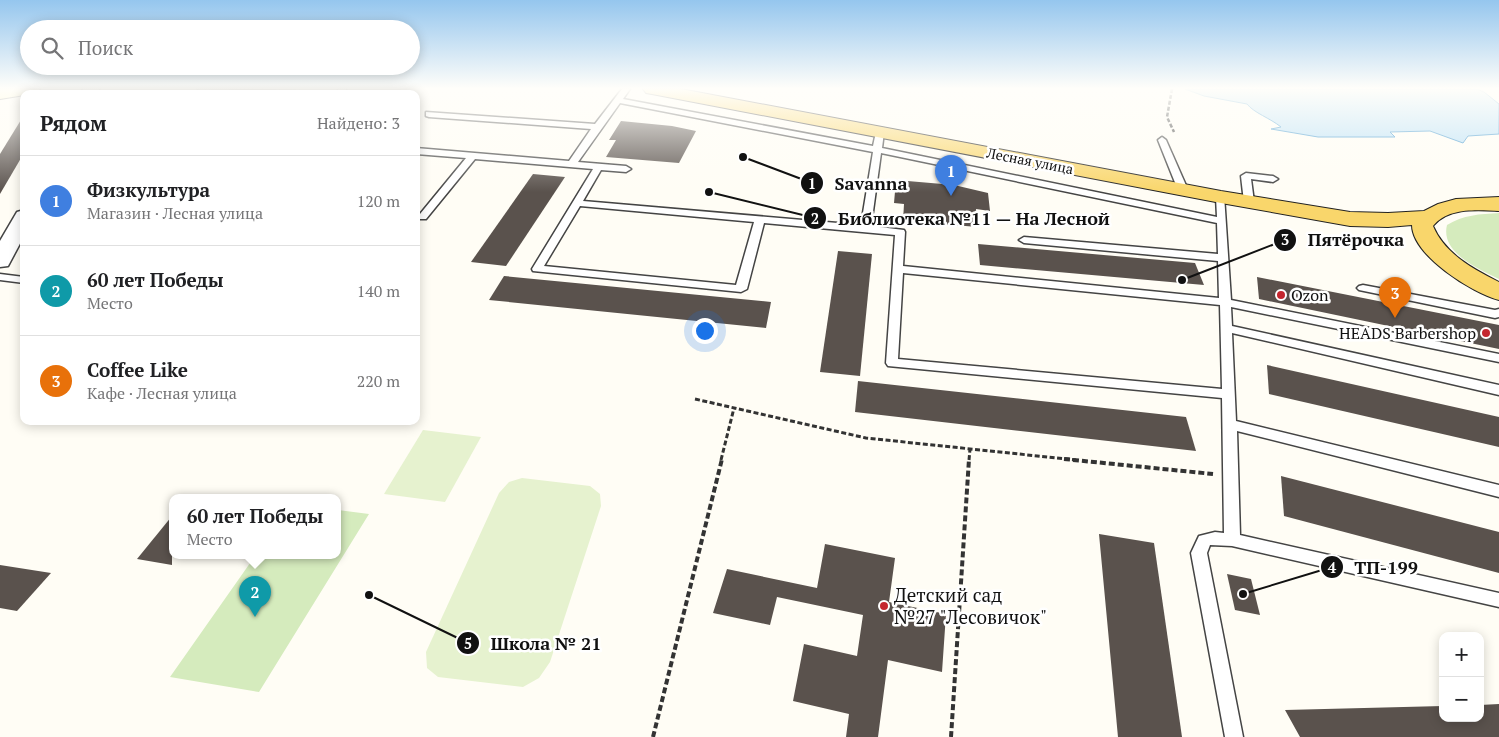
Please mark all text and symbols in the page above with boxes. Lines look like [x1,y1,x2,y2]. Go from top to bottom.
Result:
search box [20,20,420,75]
icon: search [38,34,66,62]
text: Поиск [78,35,133,60]
text: Рядом [40,109,107,137]
text: Найдено: 3 [317,112,400,134]
street label: Лесная улица [984,143,1075,178]
pin: 1 [935,155,967,196]
callout: Savanna [800,167,918,200]
text: Savanna [834,171,908,195]
text: 1 [808,173,816,193]
text: Физкультура [87,177,210,202]
text: 1 [51,190,61,212]
text: 120 m [357,190,400,212]
text: Магазин · Лесная улица [87,202,263,224]
callout: Библиотека №11 — На Лесной [802,202,1120,235]
text: Библиотека №11 — На Лесной [838,206,1110,230]
text: 2 [811,208,819,228]
callout: Пятёрочка [1273,224,1414,257]
text: Пятёрочка [1308,227,1404,251]
text: 3 [1281,229,1289,249]
text: 60 лет Победы [87,267,224,292]
pin: 3 [1379,277,1411,318]
text: 2 [51,280,61,302]
text: 140 m [357,280,400,302]
place label: Ozon [1291,284,1329,306]
marker: Ozon [1275,289,1287,301]
text: Место [87,292,133,314]
your location [692,318,718,344]
place label: HEADS Barbershop [1339,322,1476,344]
marker: HEADS Barbershop [1480,327,1492,339]
text: Coffee Like [87,357,188,382]
text: 3 [51,370,61,392]
text: 220 m [357,370,400,392]
text: Кафе · Лесная улица [87,382,237,404]
popup [169,494,341,559]
text: 60 лет Победы [187,503,323,528]
text: Место [187,528,233,550]
callout: ТП-199 [1319,551,1428,584]
text: ТП-199 [1354,555,1418,579]
text: 4 [1328,557,1337,577]
pin: 2 [239,576,271,617]
place label: Детский сад №27 "Лесовичок" [894,582,1047,629]
marker: Детский сад №27 "Лесовичок" [878,600,890,612]
callout: Школа № 21 [456,627,612,660]
text: Школа № 21 [491,631,601,655]
map controls [1439,632,1484,722]
button: + [1439,632,1484,677]
text: 5 [464,633,472,653]
button: − [1439,677,1484,722]

